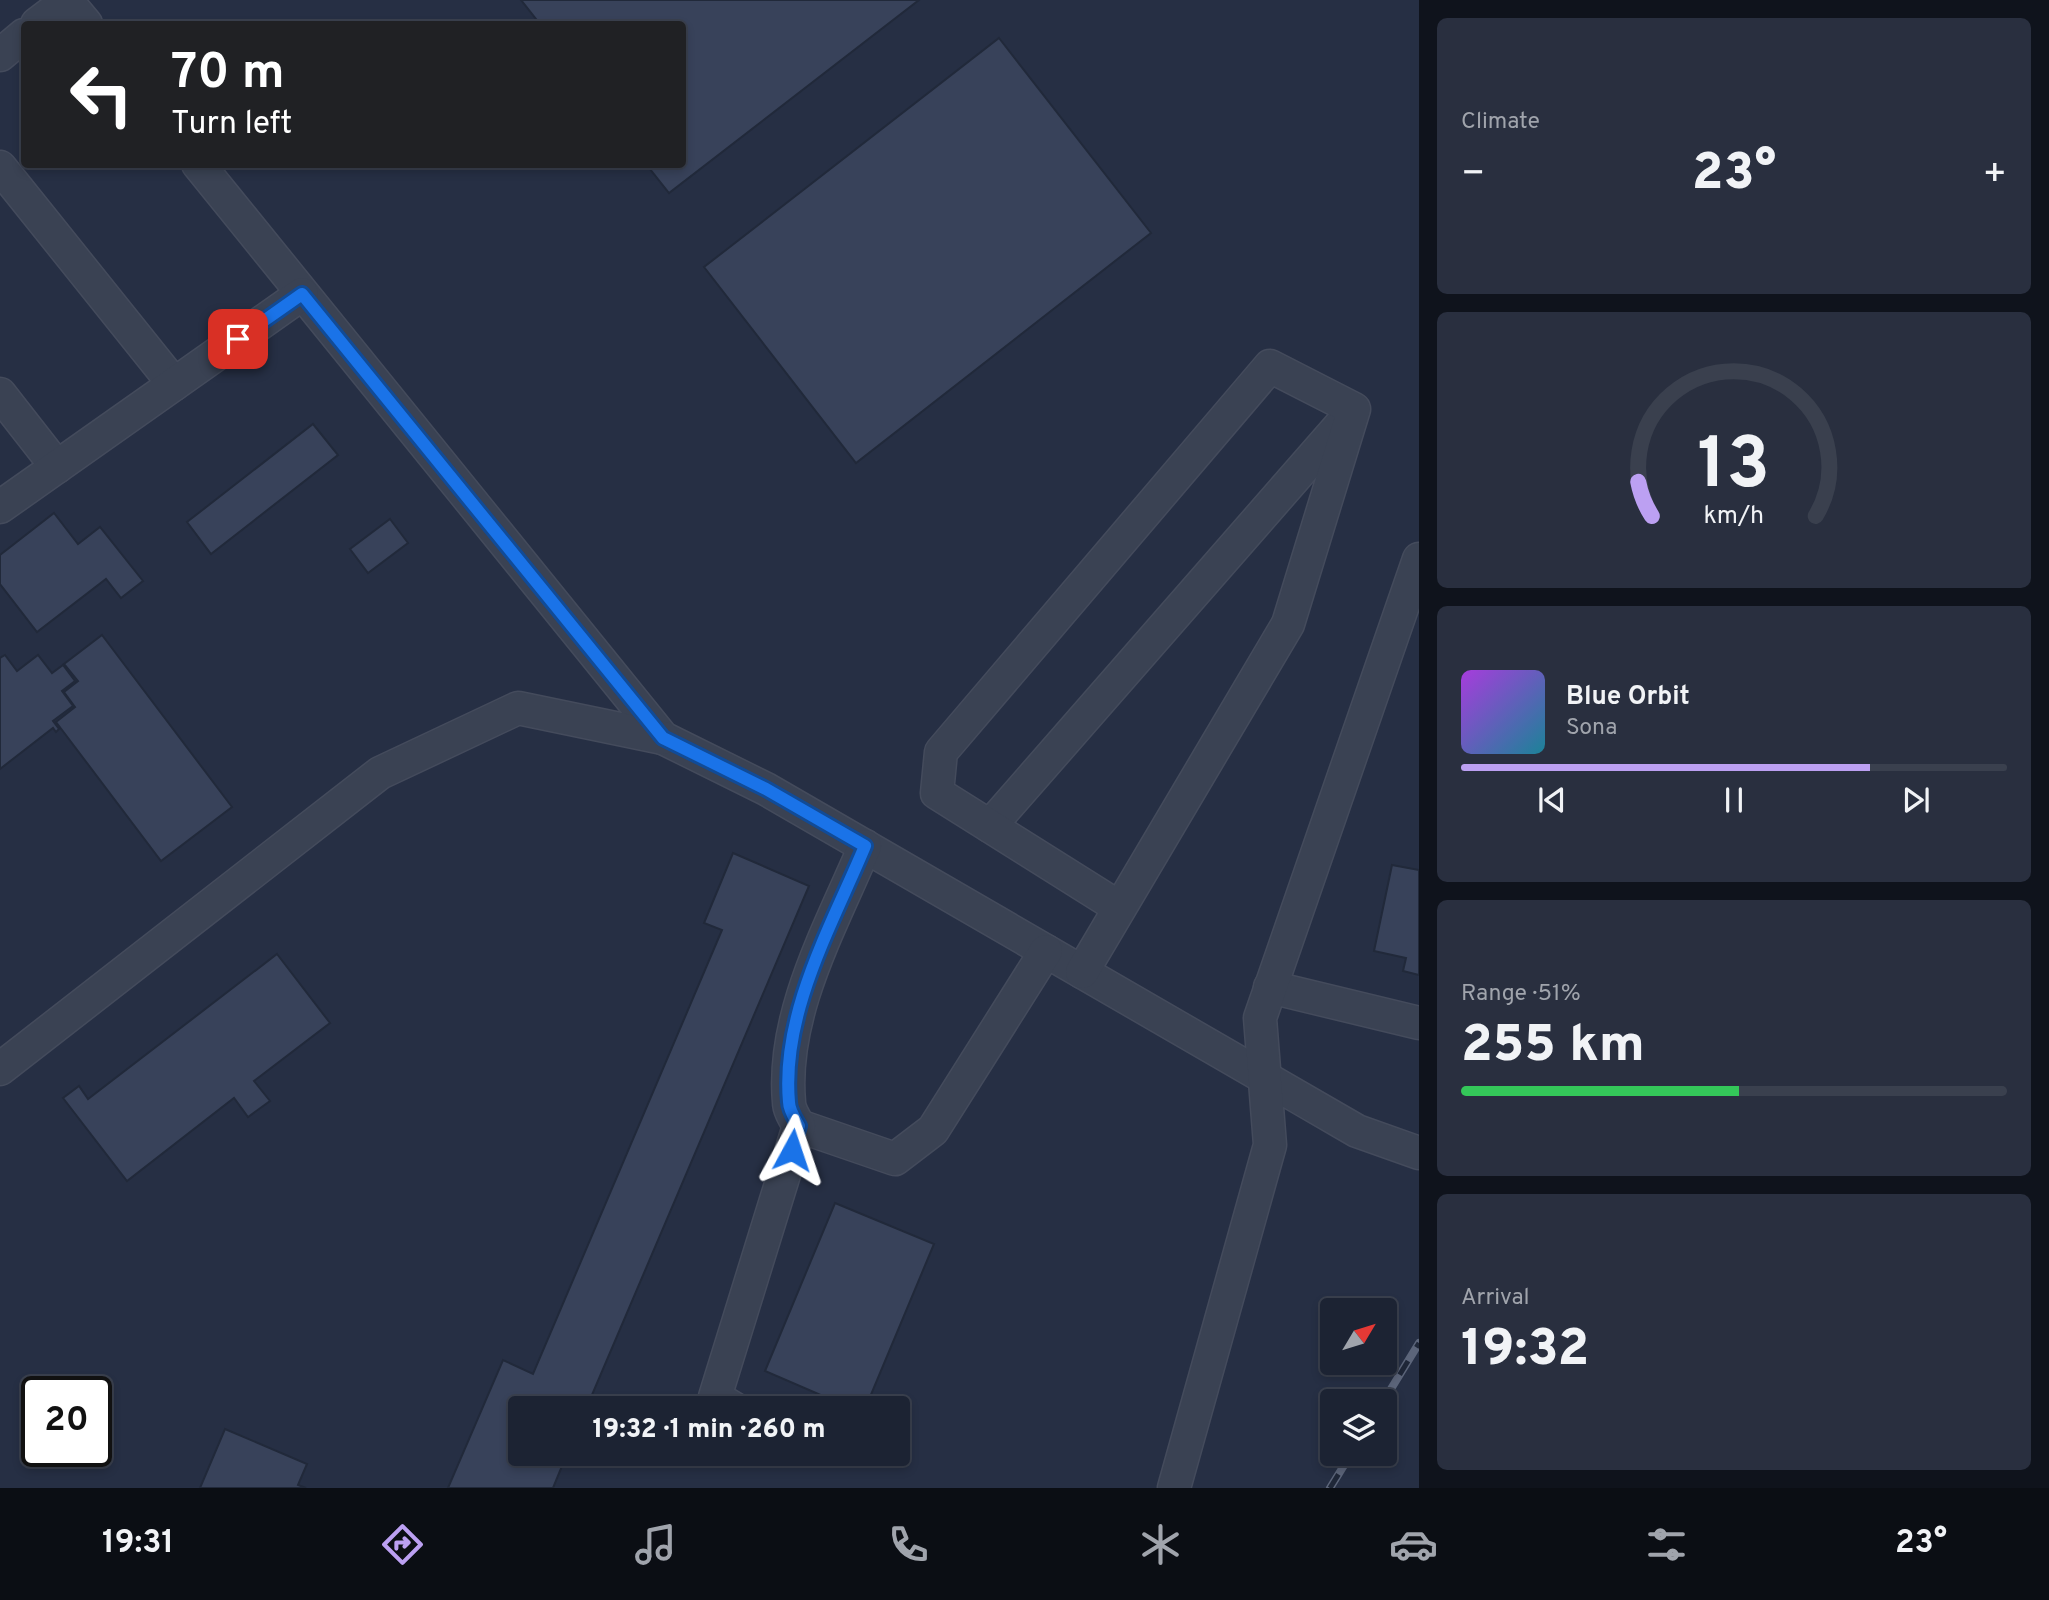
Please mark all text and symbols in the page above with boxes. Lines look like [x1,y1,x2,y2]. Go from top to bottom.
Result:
text: 70 m [171,44,285,106]
icon: left [56,49,147,140]
text: Turn left [171,105,292,145]
text: Climate [1461,108,1540,137]
text: 23° [1692,142,1776,208]
text: − [1461,151,1486,200]
text: + [1982,151,2007,200]
pin [208,309,268,369]
icon: arrive [219,320,257,358]
text: 13 [1698,422,1770,514]
text: km/h [1704,501,1764,533]
text: Blue Orbit [1566,681,1690,714]
text: Sona [1566,714,1617,743]
icon: previous [1533,781,1571,819]
icon: pause [1715,781,1753,819]
icon: next [1897,781,1935,819]
text: Range · 51% [1461,980,1581,1009]
text: 255 km [1461,1014,1645,1080]
position arrow [755,1113,829,1187]
text: Arrival [1461,1284,1530,1313]
north arrow [1320,1298,1396,1376]
map controls [1320,1298,1397,1466]
text: 19:32 [1461,1318,1589,1384]
speed limit sign: 20 [21,1376,112,1467]
button: layers [1320,1389,1397,1466]
text: 19:32 · 1 min · 260 m [592,1414,826,1447]
icon: directions [378,1520,427,1569]
icon: music [631,1520,680,1569]
icon: phone [884,1520,933,1569]
icon: climate [1136,1520,1185,1569]
icon: car [1389,1520,1438,1569]
icon: filters [1642,1520,1691,1569]
text: 19:31 [102,1524,174,1564]
text: 23° [1895,1524,1947,1564]

